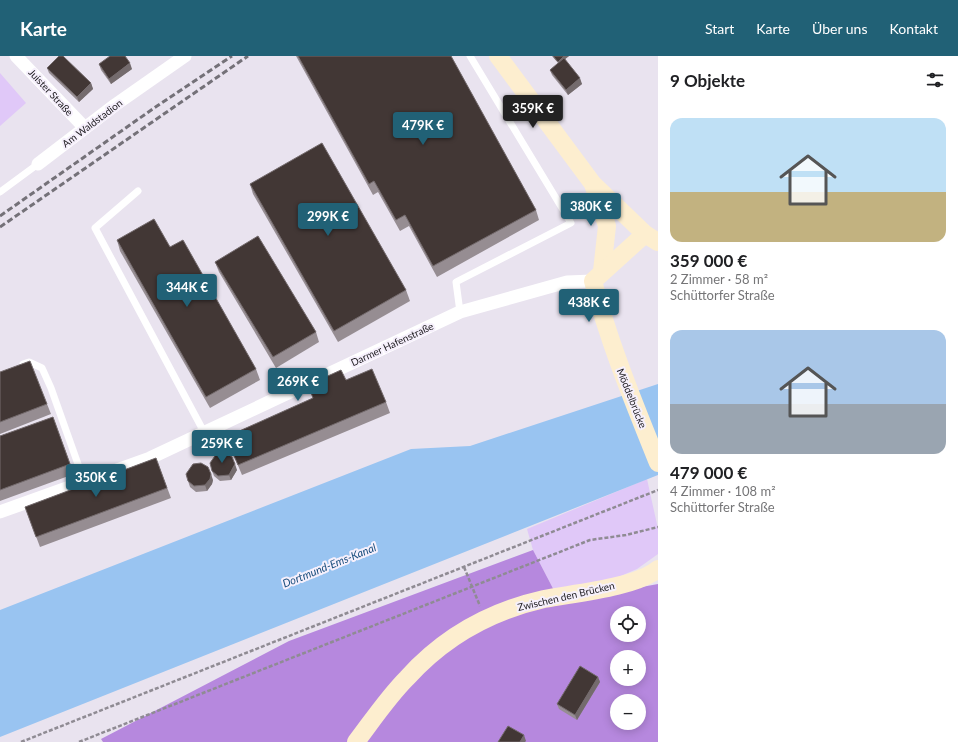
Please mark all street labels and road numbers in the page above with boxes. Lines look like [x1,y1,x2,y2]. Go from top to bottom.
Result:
street label: Juister Straße [26,66,76,118]
street label: Am Waldstadion [60,96,124,150]
street label: Darmer Hafenstraße [349,320,435,368]
street label: Möddelbrücke [615,366,649,430]
street label: Zwischen den Brücken [516,579,616,613]

